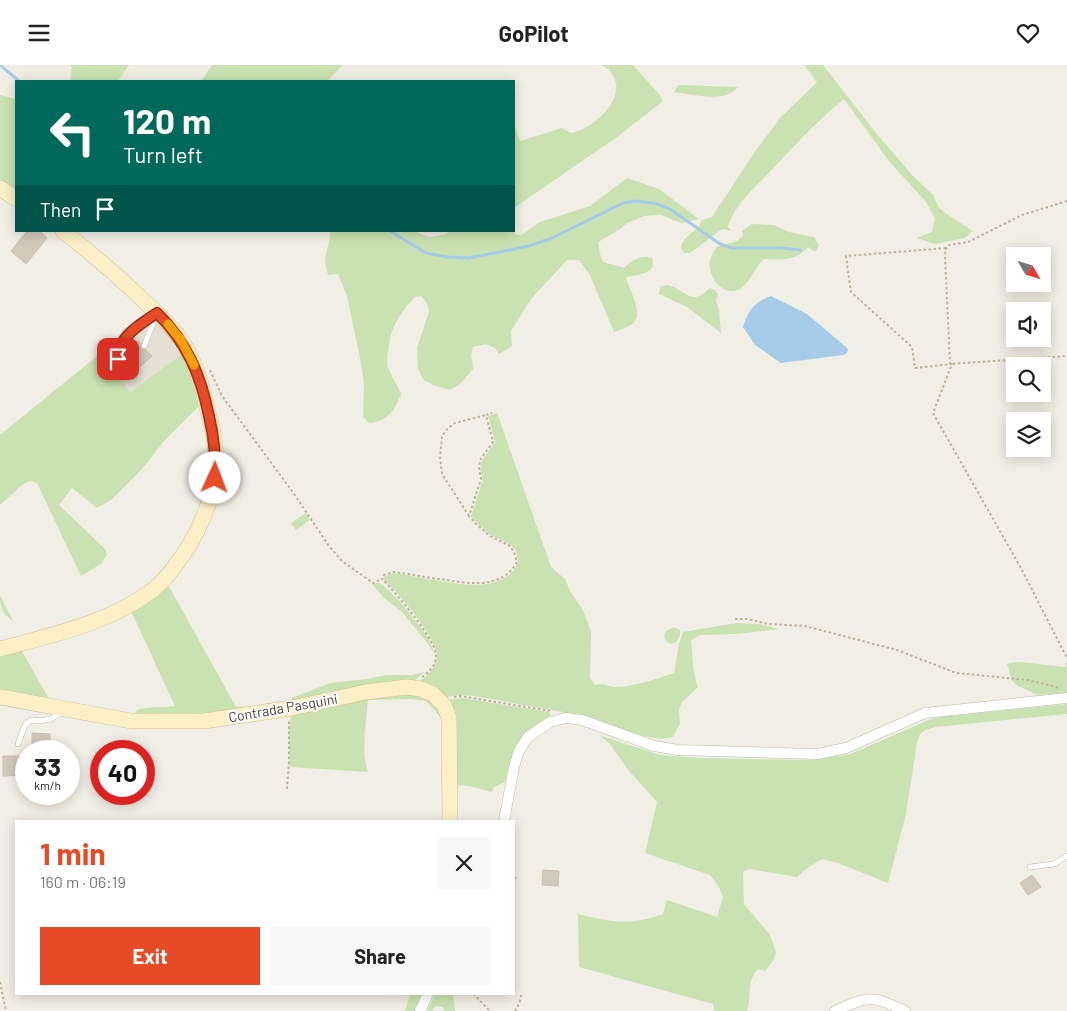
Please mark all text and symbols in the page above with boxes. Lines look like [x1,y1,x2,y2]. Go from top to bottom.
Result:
icon: menu [25,19,53,47]
icon: heart [1014,19,1042,47]
text: GoPilot [498,20,569,46]
text: 120 m [123,99,211,141]
icon: left [40,100,105,165]
text: Turn left [123,141,203,167]
icon: arrive [91,195,119,223]
text: Then [40,198,81,221]
north arrow [1006,247,1051,293]
map controls [1006,247,1051,457]
button: sound [1006,302,1051,347]
pin [97,338,139,380]
icon: arrive [104,345,132,373]
button: search [1006,357,1051,402]
button: layers [1006,412,1051,457]
position arrow [188,451,240,503]
street label: Contrada Pasquini [227,690,339,725]
speed limit sign: 40 [90,740,155,805]
text: 33 [34,751,61,781]
text: km/h [34,778,61,792]
text: 1 min [40,835,106,871]
button: close [438,837,490,889]
text: 160 m · 06:19 [40,872,126,891]
button: Exit [40,927,260,985]
button: Share [270,927,490,985]

